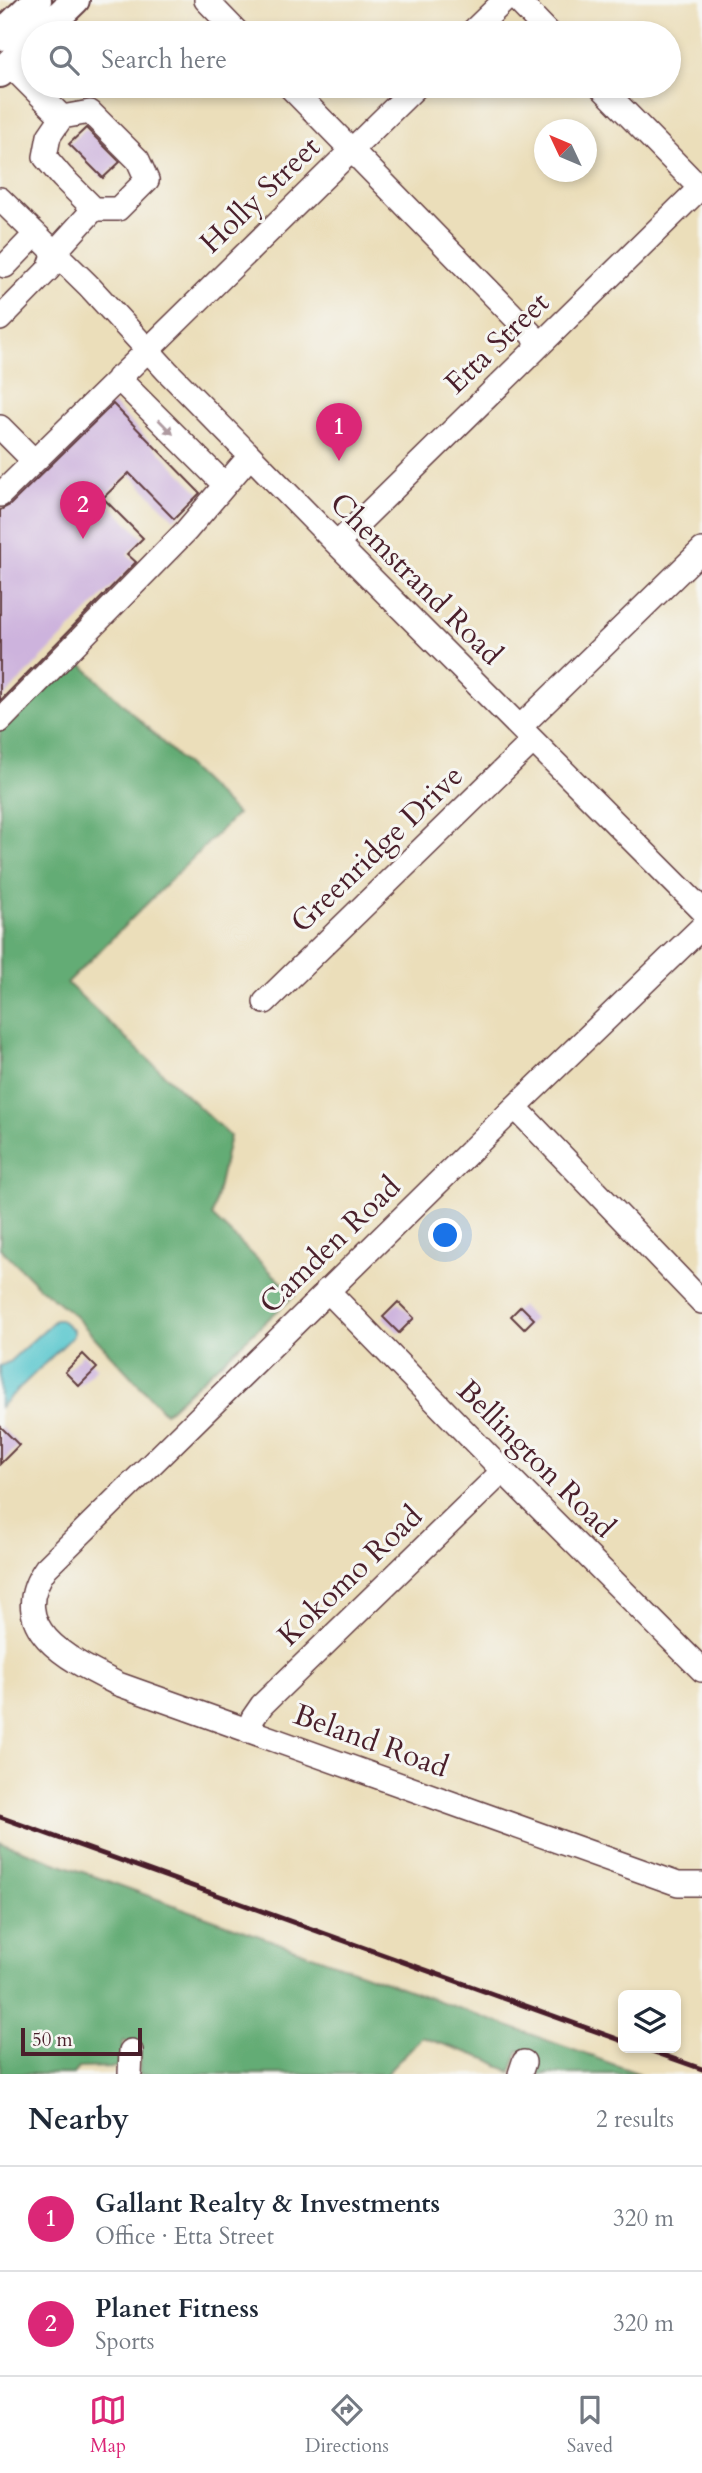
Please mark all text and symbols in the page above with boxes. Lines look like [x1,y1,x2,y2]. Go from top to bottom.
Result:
search box [21,21,681,98]
icon: search [45,41,83,79]
text: Search here [101,42,227,77]
north arrow [534,119,597,182]
street label: Holly Street [191,127,330,263]
street label: Etta Street [436,283,559,403]
pin: 1 [316,403,362,461]
one-way arrow [157,418,174,434]
pin: 2 [60,481,106,539]
street label: Chemstrand Road [321,484,511,674]
street label: Greenridge Drive [282,756,472,942]
street label: Camden Road [250,1167,410,1323]
your location [428,1218,462,1252]
street label: Bellington Road [448,1371,624,1547]
street label: Kokomo Road [269,1496,431,1655]
street label: Beland Road [288,1694,454,1788]
map controls [618,1990,681,2053]
button: layers [618,1990,681,2053]
scale bar [21,2025,142,2057]
text: 50 m [32,2027,73,2053]
text: Nearby [28,2099,129,2140]
text: 2 results [596,2104,674,2135]
text: Gallant Realty & Investments [95,2186,440,2221]
text: 1 [45,2203,57,2234]
text: 320 m [613,2203,674,2234]
text: Office · Etta Street [95,2221,274,2252]
text: Planet Fitness [95,2291,259,2326]
text: 2 [45,2308,57,2339]
text: 320 m [613,2308,674,2339]
text: Sports [95,2326,155,2357]
tab: Map [89,2391,127,2459]
tab: Directions [305,2391,389,2459]
tab: Saved [567,2391,613,2459]

